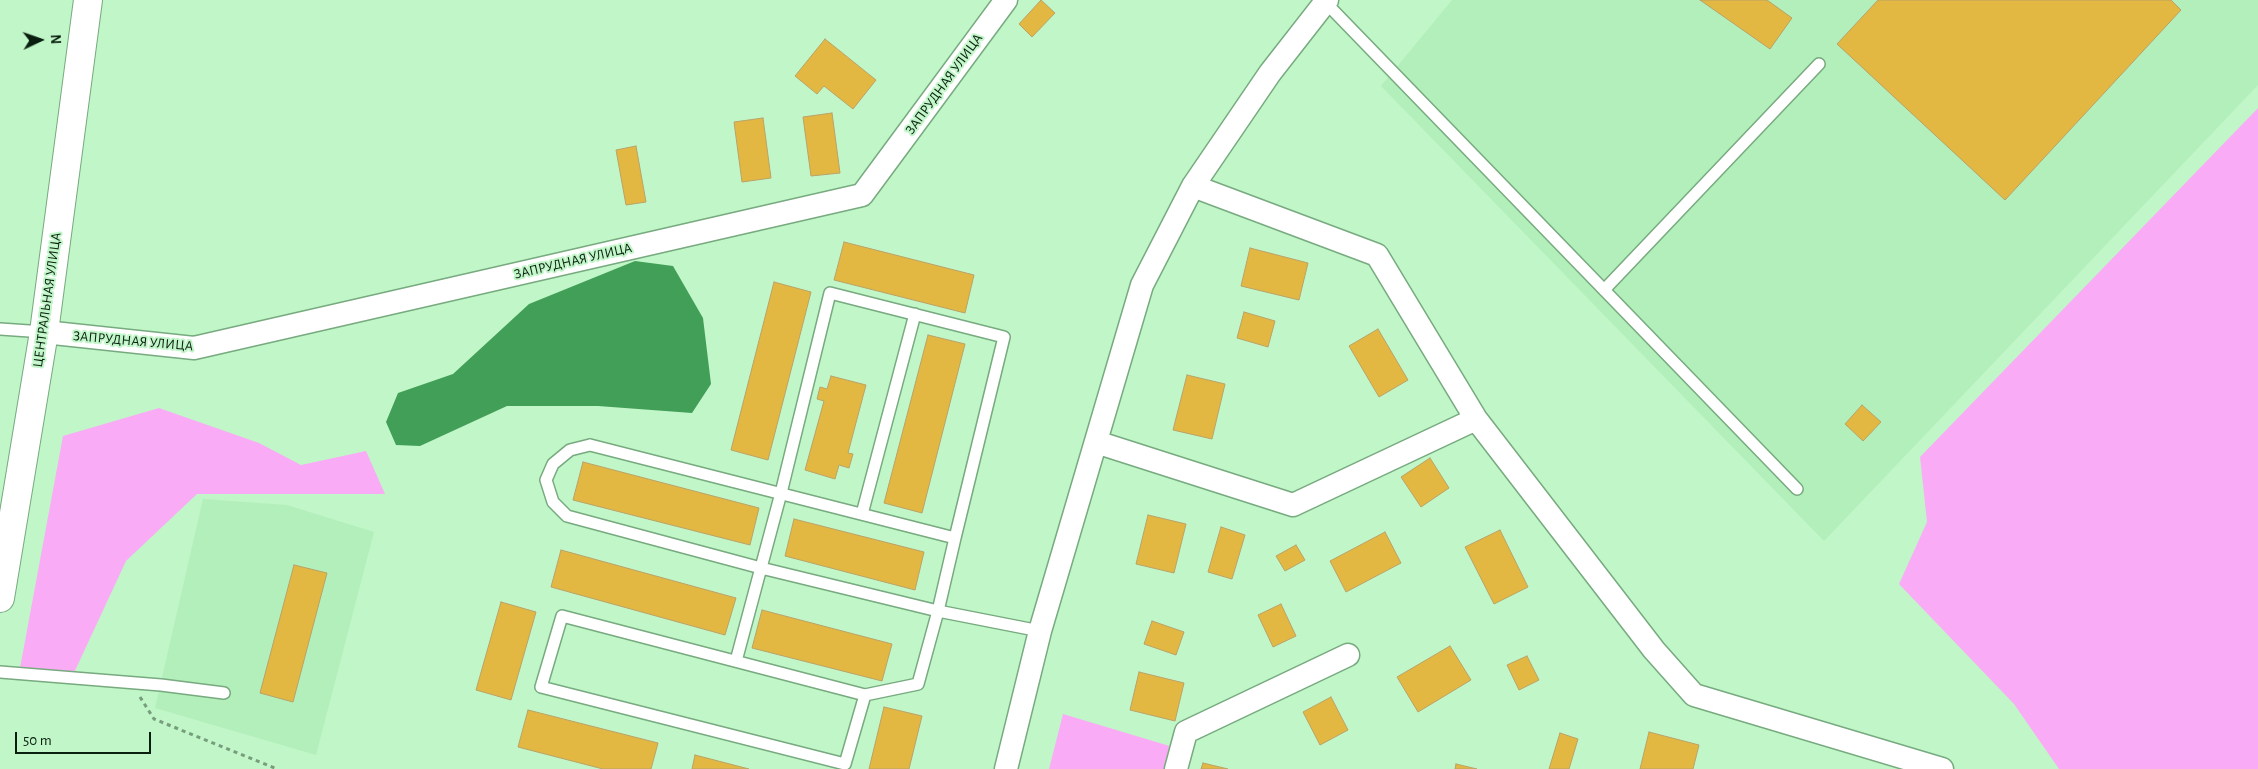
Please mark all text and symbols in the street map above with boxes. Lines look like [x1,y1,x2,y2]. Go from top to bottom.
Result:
north arrow [15,15,65,65]
street label: ЗАПРУДНАЯ УЛИЦА [902,30,986,138]
text: N [48,34,62,44]
street label: ЦЕНТРАЛЬНАЯ УЛИЦА [29,231,65,369]
street label: ЗАПРУДНАЯ УЛИЦА [512,239,634,283]
street label: ЗАПРУДНАЯ УЛИЦА [72,327,194,355]
scale bar [18,722,154,754]
text: 50 m [23,733,52,748]

